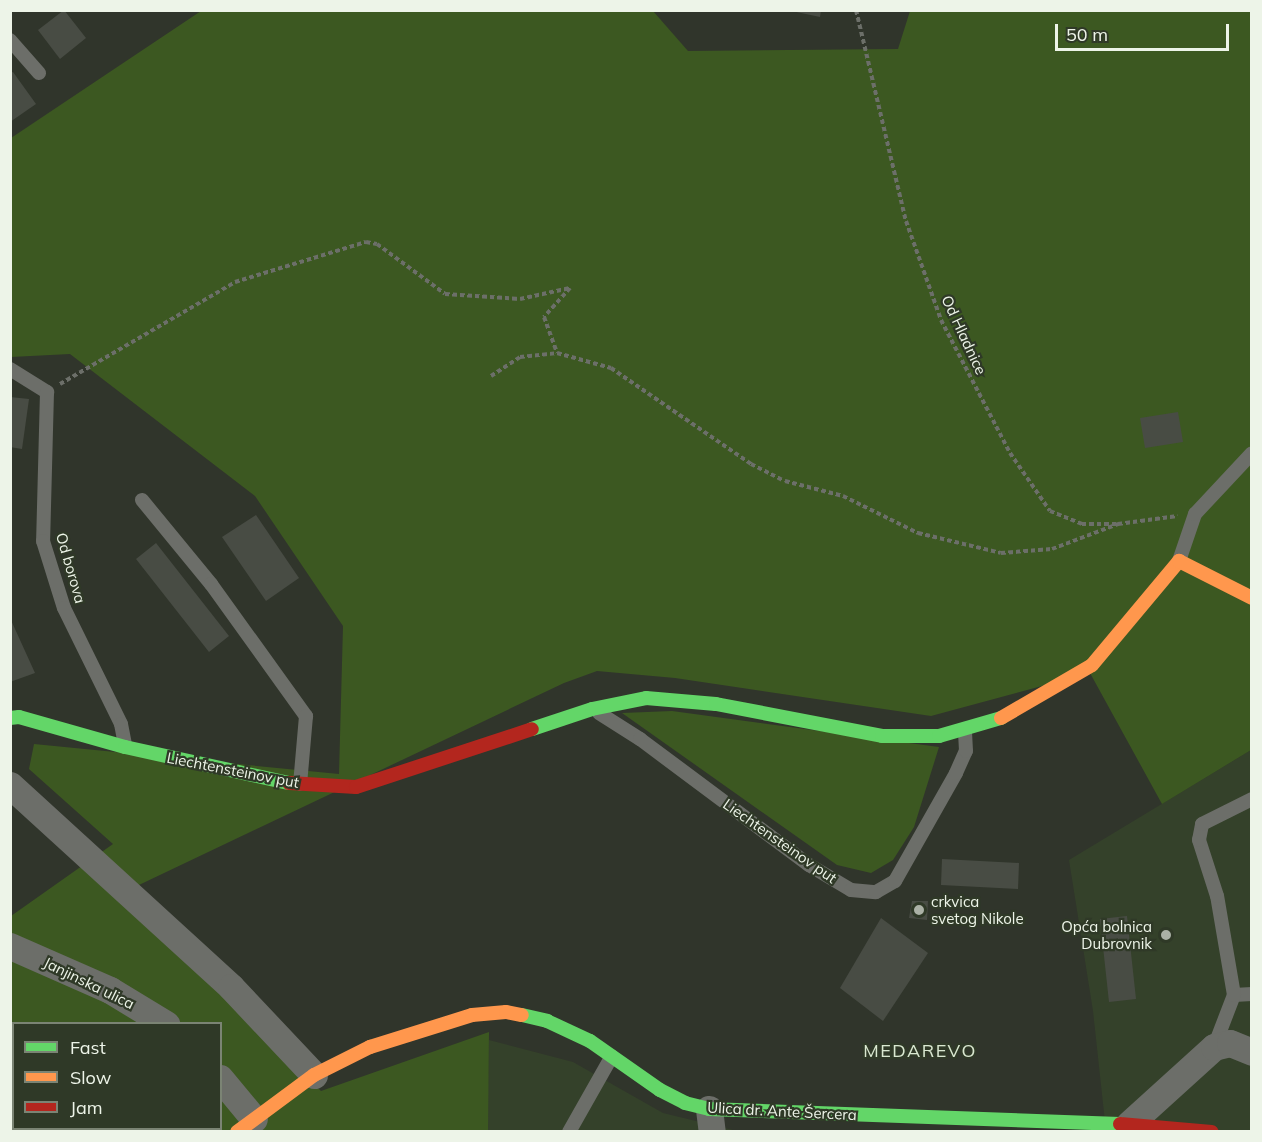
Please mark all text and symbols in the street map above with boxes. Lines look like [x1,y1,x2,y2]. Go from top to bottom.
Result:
scale bar [1058,12,1232,50]
text: 50 m [1066,23,1108,46]
street label: Od Hladnice [938,293,990,377]
street label: Od borova [52,531,90,605]
street label: Liechtensteinov put [165,748,301,792]
street label: Liechtensteinov put [720,795,840,887]
place label: crkvica svetog Nikole [931,892,1024,927]
marker: crkvica svetog Nikole [912,903,926,917]
place label: Opća bolnica Dubrovnik [1061,917,1152,952]
marker: Opća bolnica Dubrovnik [1157,926,1175,944]
street label: Janjinska ulica [41,953,137,1013]
legend [12,1022,222,1130]
text: Fast [70,1036,106,1059]
district label: MEDAREVO [863,1040,977,1062]
text: Slow [70,1066,111,1089]
text: Jam [70,1096,103,1119]
street label: Ulica dr. Ante Šercera [707,1098,857,1124]

